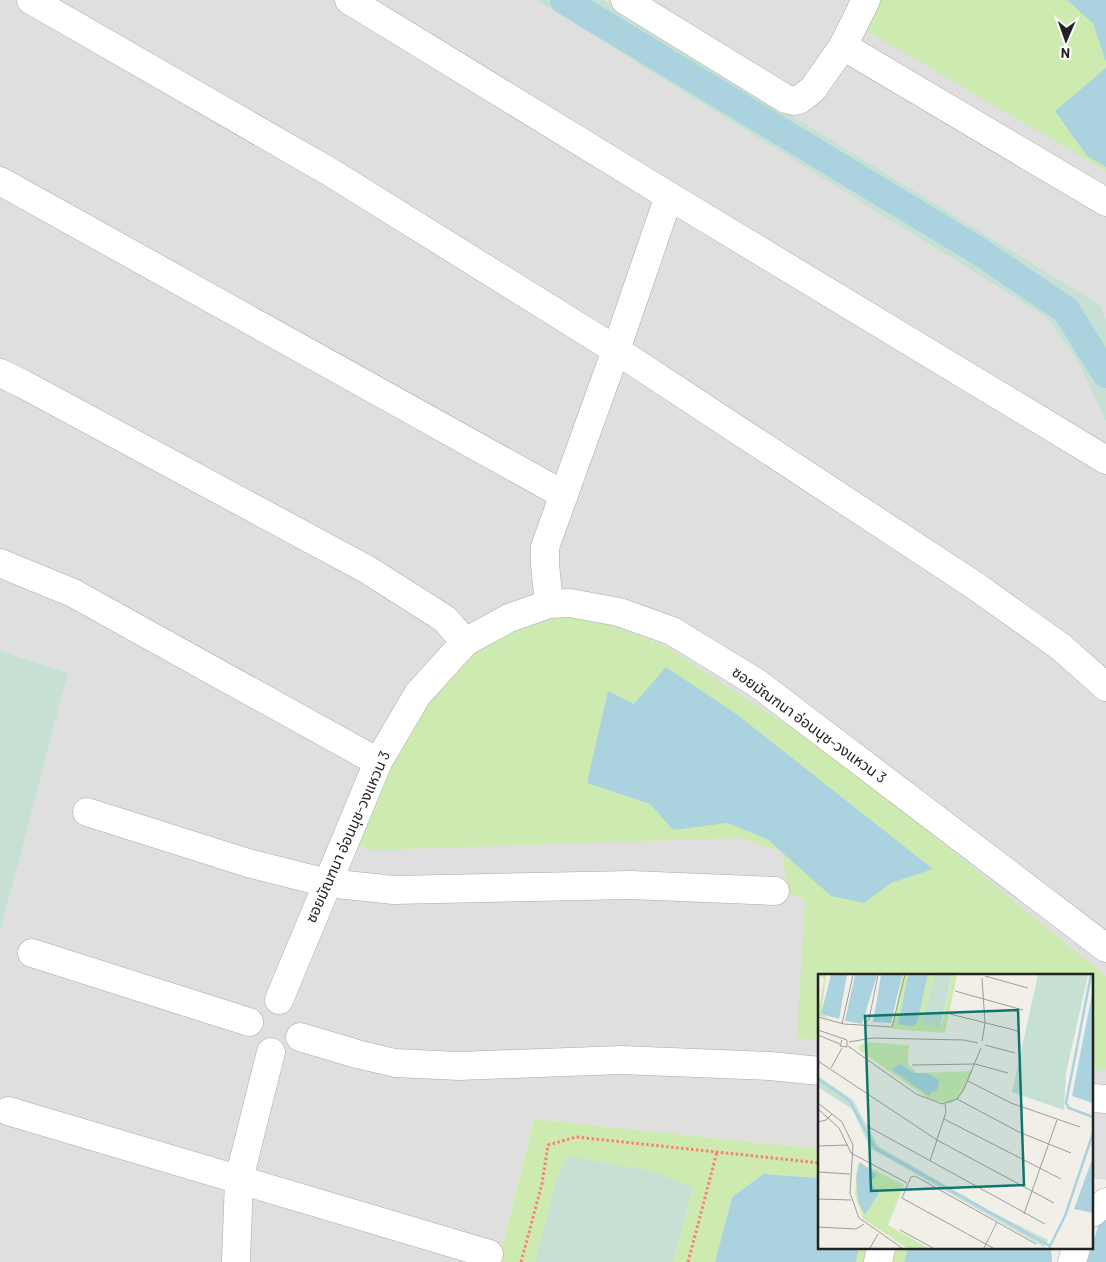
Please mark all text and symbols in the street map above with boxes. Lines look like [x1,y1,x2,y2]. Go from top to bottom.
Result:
north arrow [1041,15,1091,65]
text: N [1061,45,1070,62]
street label: ซอยมัณฑนา อ่อนนุช-วงแหวน 3 [728,662,890,787]
street label: ซอยมัณฑนา อ่อนนุช-วงแหวน 3 [301,748,394,926]
inset map [818,974,1094,1250]

